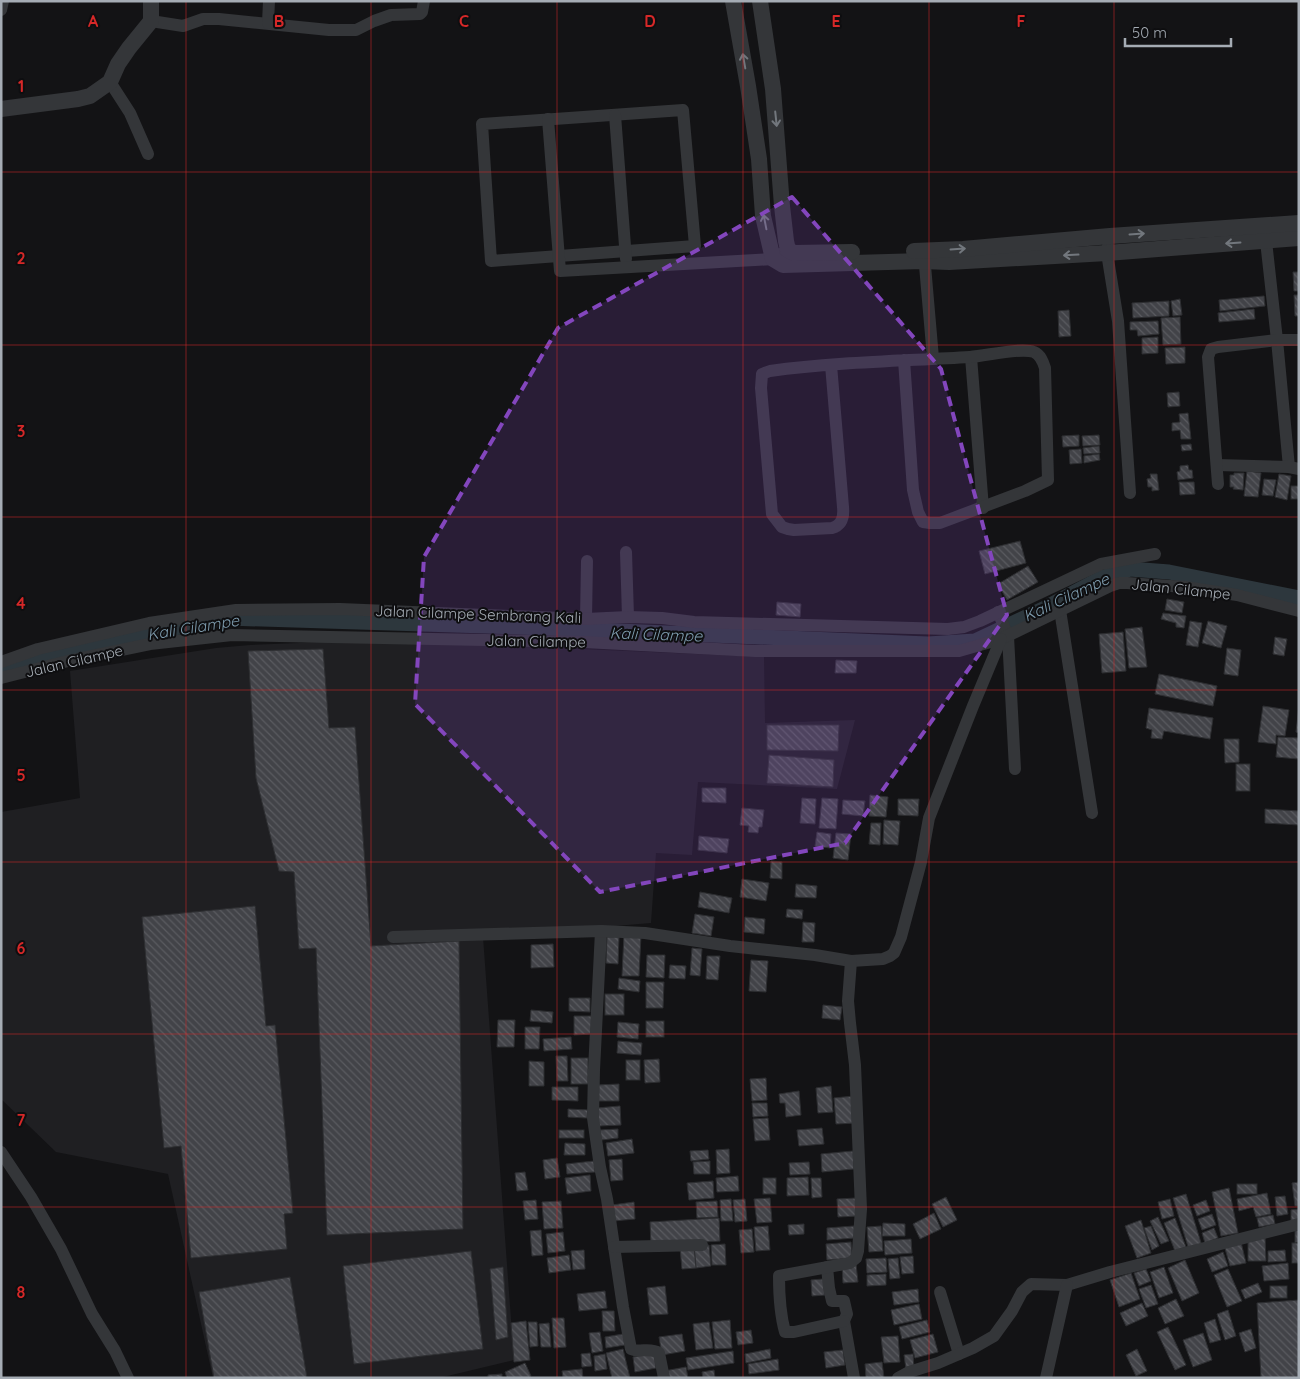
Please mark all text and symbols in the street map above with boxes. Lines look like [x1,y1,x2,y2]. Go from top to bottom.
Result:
text: A [88,11,99,31]
text: B [274,11,284,31]
text: C [459,11,469,31]
text: D [644,11,656,31]
text: E [831,11,841,31]
text: F [1017,11,1026,31]
scale bar [1125,15,1231,47]
text: 50 m [1132,23,1167,42]
one-way arrow [738,53,748,69]
text: 1 [18,76,24,96]
one-way arrow [771,111,781,127]
one-way arrow [759,214,769,230]
one-way arrow [1129,229,1145,238]
one-way arrow [1225,239,1241,248]
one-way arrow [950,244,966,253]
text: 2 [16,248,26,268]
one-way arrow [1063,250,1079,259]
text: 3 [17,421,25,441]
water label: Kali Cilampe [1020,568,1113,626]
street label: Jalan Cilampe [1130,574,1232,604]
text: 4 [16,593,26,613]
street label: Jalan Cilampe Sembrang Kali [375,601,581,627]
water label: Kali Cilampe [146,610,241,644]
water label: Kali Cilampe [609,622,704,646]
street label: Jalan Cilampe [486,631,586,651]
street label: Jalan Cilampe [23,641,125,681]
text: 5 [16,765,26,785]
text: 6 [17,938,26,958]
text: 7 [17,1110,26,1130]
text: 8 [17,1282,26,1302]

